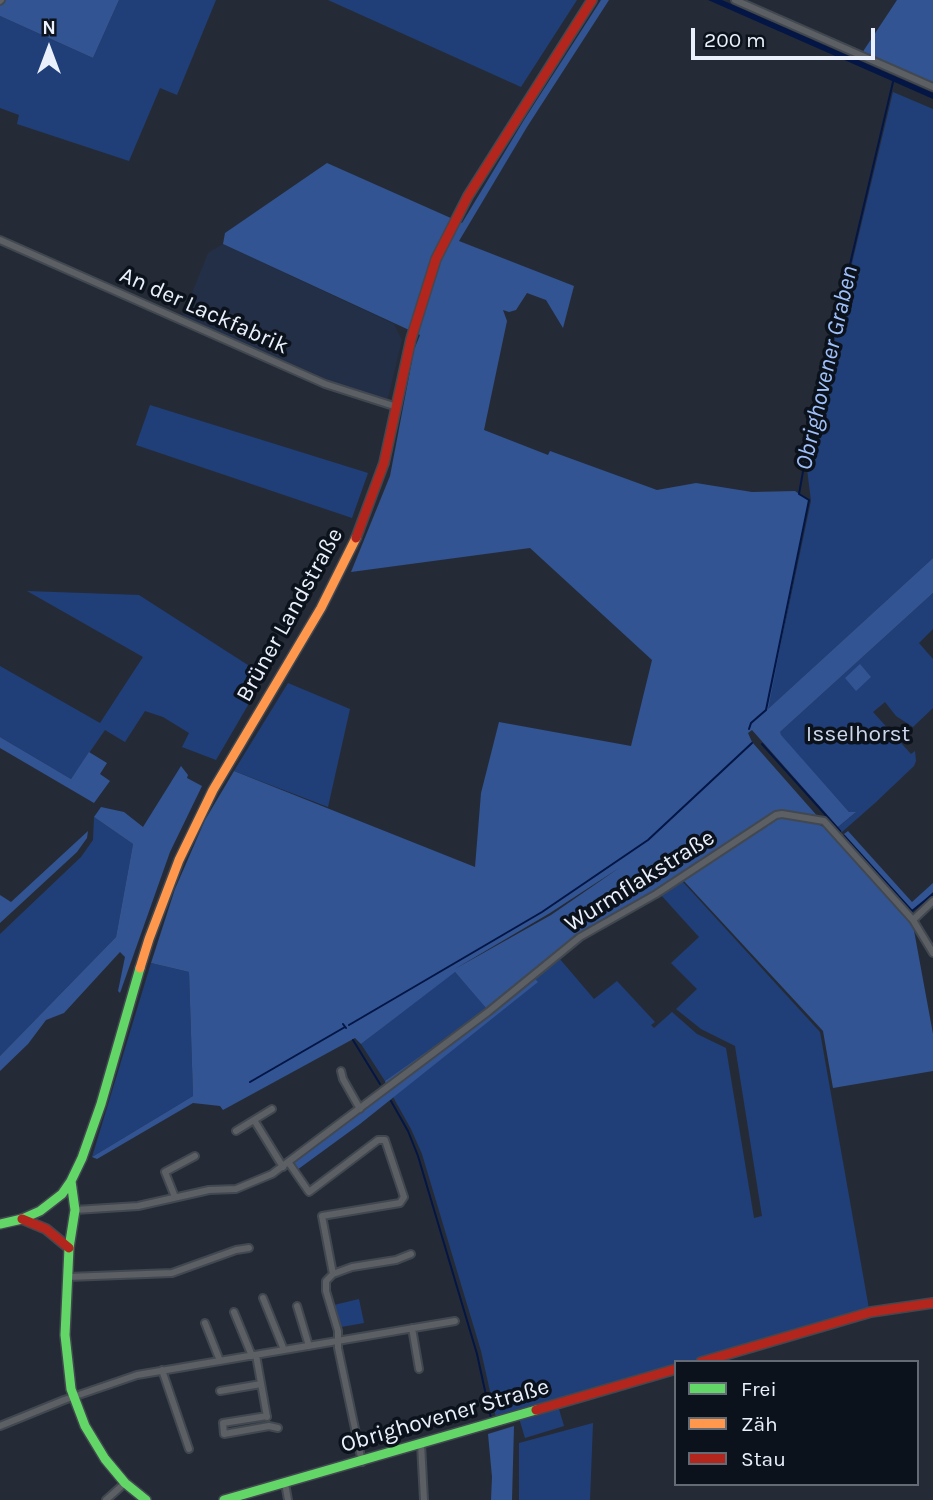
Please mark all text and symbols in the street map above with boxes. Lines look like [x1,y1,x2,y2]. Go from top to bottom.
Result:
north arrow [14,14,84,84]
scale bar [695,14,879,58]
text: N [42,17,56,39]
text: 200 m [704,28,766,52]
street label: An der Lackfabrik [115,261,293,361]
water label: Obrighovener Graben [789,263,865,473]
street label: Brüner Landstraße [231,523,349,707]
park label: Isselhorst [806,720,910,748]
street label: Wurmflakstraße [560,824,720,938]
legend [674,1360,919,1486]
street label: Obrighovener Straße [338,1373,552,1459]
text: Frei [741,1377,777,1401]
text: Zäh [741,1412,778,1436]
text: Stau [741,1447,786,1471]

